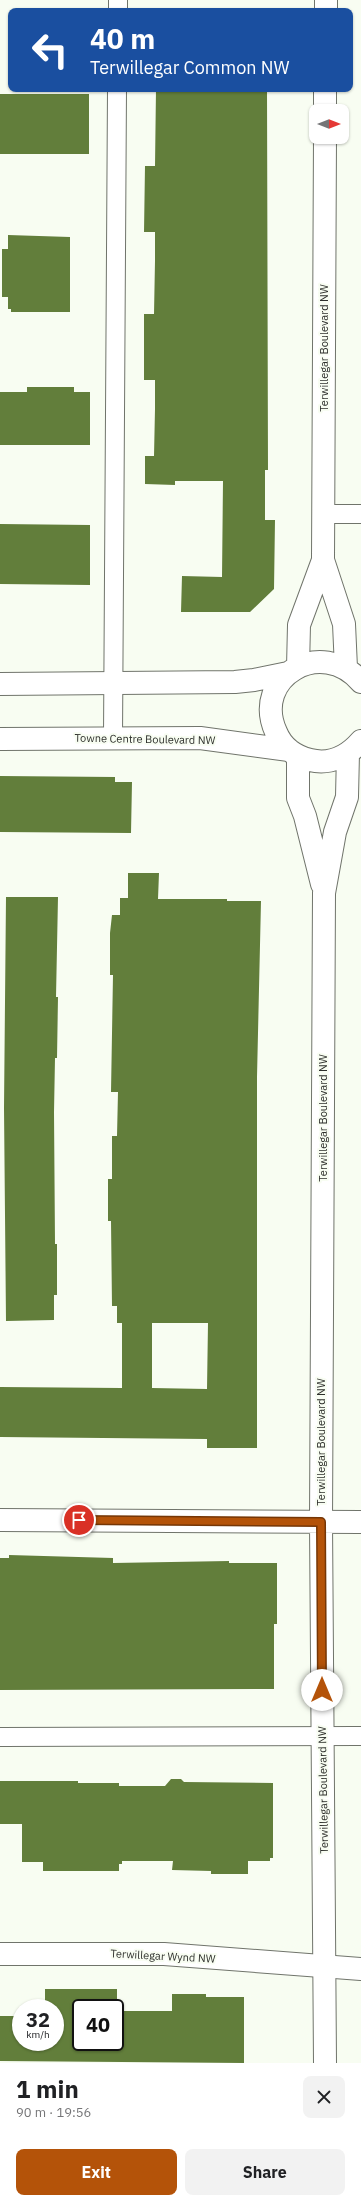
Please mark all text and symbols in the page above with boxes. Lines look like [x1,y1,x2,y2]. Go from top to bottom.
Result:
text: 40 m [90,20,155,57]
icon: left [24,24,76,76]
text: Terwillegar Common NW [90,56,290,79]
north arrow [309,104,349,144]
map controls [309,104,349,144]
street label: Terwillegar Boulevard NW [317,284,331,412]
street label: Towne Centre Boulevard NW [74,731,216,747]
street label: Terwillegar Boulevard NW [316,1054,330,1182]
street label: Terwillegar Boulevard NW [314,1378,328,1506]
pin [62,1503,96,1537]
icon: arrive [68,1509,90,1531]
position arrow [301,1669,343,1711]
street label: Terwillegar Boulevard NW [315,1726,331,1854]
street label: Terwillegar Wynd NW [110,1946,216,1966]
speed limit sign: 40 [72,1999,124,2051]
text: 32 [26,2006,50,2033]
text: km/h [26,2028,50,2041]
text: 1 min [16,2073,79,2105]
button: close [303,2076,345,2118]
text: 90 m · 19:56 [16,2104,91,2121]
button: Exit [16,2149,177,2195]
button: Share [185,2149,345,2195]

